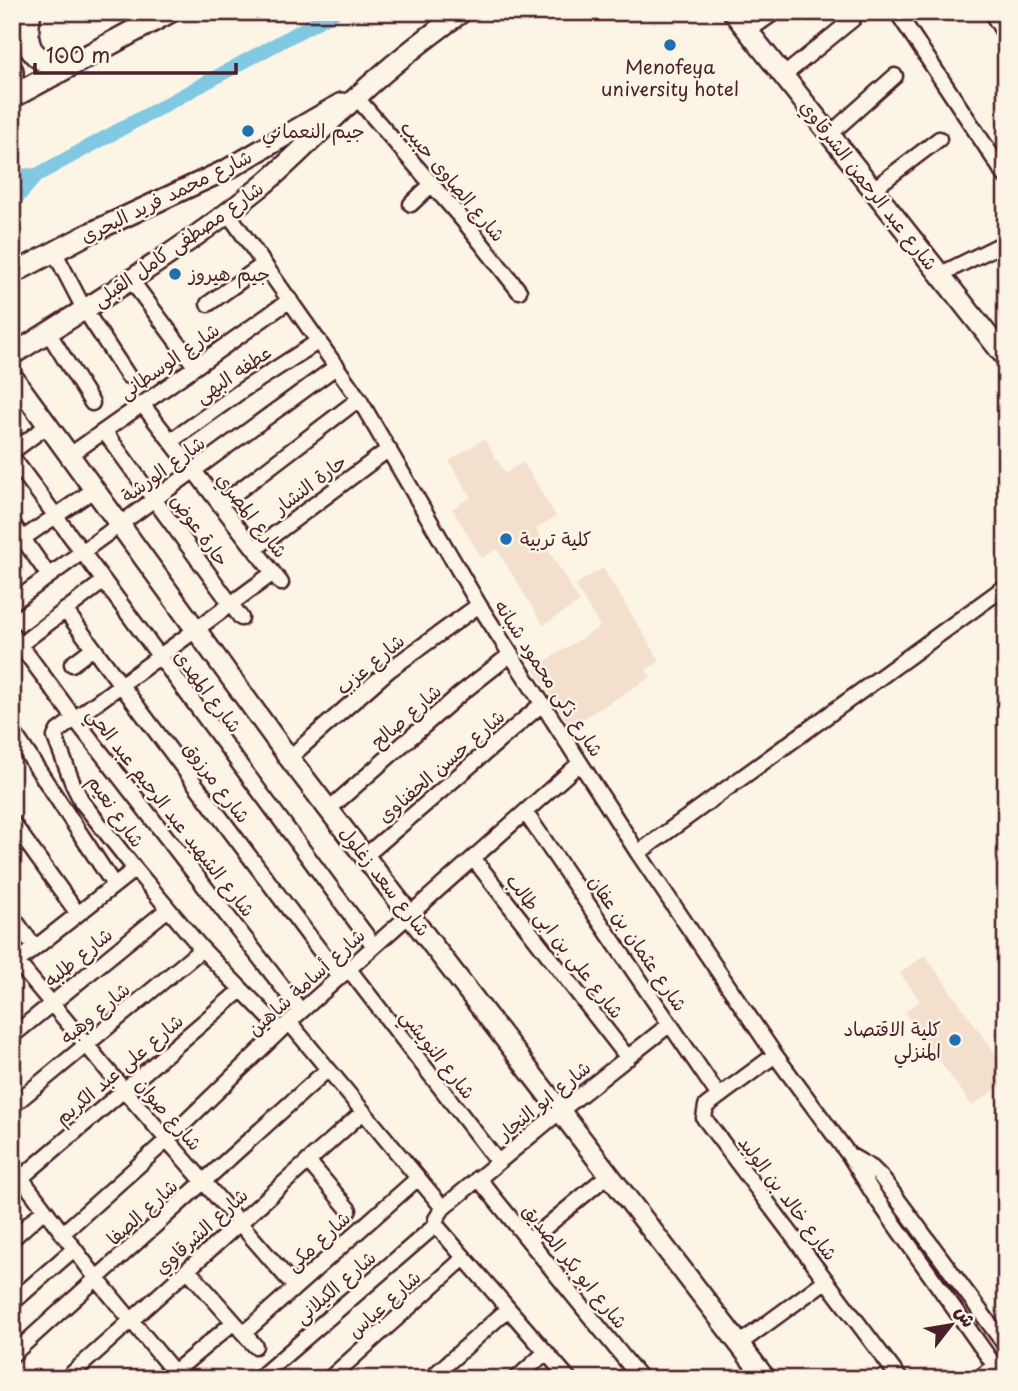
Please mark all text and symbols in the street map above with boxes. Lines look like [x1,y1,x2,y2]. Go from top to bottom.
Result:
scale bar [35,32,236,76]
marker: Menofeya university hotel [662,37,678,53]
text: 100 m [46,38,110,70]
place label: Menofeya university hotel [601,52,739,102]
street label: شارع عبد الرحمن الشرقاوي [793,93,945,277]
street label: شارع الصاوى حبيب [394,114,513,248]
place label: جيم النعماني [262,116,365,148]
marker: جيم النعماني [240,123,256,139]
street label: شارع محمد فريد البحرى [75,141,256,250]
street label: شارع مصطفى كامل القبلى [86,174,269,314]
place label: جيم هيروز [187,259,270,289]
marker: جيم هيروز [167,266,183,282]
street label: شارع الوسطانى [112,315,225,406]
street label: عطفه البهى [189,337,276,409]
street label: شارع الورشة [115,428,211,509]
street label: حارة النشار [265,446,352,521]
street label: شارع المصري [209,466,295,564]
street label: حارة عوض [165,487,237,571]
place label: كلية تربية [520,524,591,552]
marker: كلية تربية [498,531,514,547]
street label: شارع ذكى محمود شبانه [488,593,611,762]
street label: شارع عزب [329,626,410,701]
street label: شارع المهدى [167,643,249,738]
street label: شارع صالح [364,677,448,755]
street label: شارع الشهيد عبد الرحيم عبد الحي [78,701,263,925]
street label: شارع حسن الحفناوى [371,702,511,829]
street label: شارع مرزوق [177,735,258,829]
street label: شارع نعيم [80,768,152,854]
street label: شارع سعد زغلول [333,819,438,942]
street label: شارع على بن ابى طالب [499,867,631,1025]
street label: شارع عثمان بن عفان [582,869,695,1017]
street label: شارع طلبه [37,920,118,993]
street label: شارع أسامة شاهين [240,921,371,1043]
street label: شارع وهبه [53,975,136,1051]
street label: شارع النويشي [392,1002,483,1107]
street label: شارع على عبد الكريم [48,1006,190,1132]
place label: كلية الاقتصاد المنزلي [843,1014,941,1068]
marker: كلية الاقتصاد المنزلي [947,1032,963,1048]
street label: شارع ابو النجار [489,1053,597,1148]
street label: شارع صوان [129,1071,209,1157]
street label: شارع خالد بن الوليد [732,1129,845,1266]
street label: شارع الصفا [99,1172,184,1252]
street label: شارع الشرقاوي [147,1181,255,1281]
street label: شارع ابو بكر الصديق [516,1197,635,1335]
street label: شارع مكى [279,1204,357,1278]
street label: شارع الكيلانى [287,1243,382,1330]
street label: شارع عباس [341,1263,427,1344]
north arrow [916,1290,986,1360]
text: ش [949,1300,984,1332]

